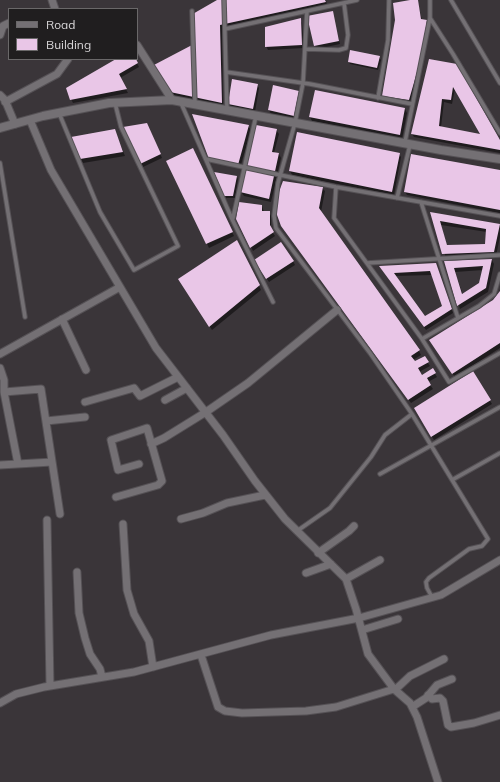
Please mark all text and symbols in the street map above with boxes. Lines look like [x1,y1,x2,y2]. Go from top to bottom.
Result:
legend [8,8,138,60]
text: Road [46,17,75,32]
text: Building [46,37,91,52]

